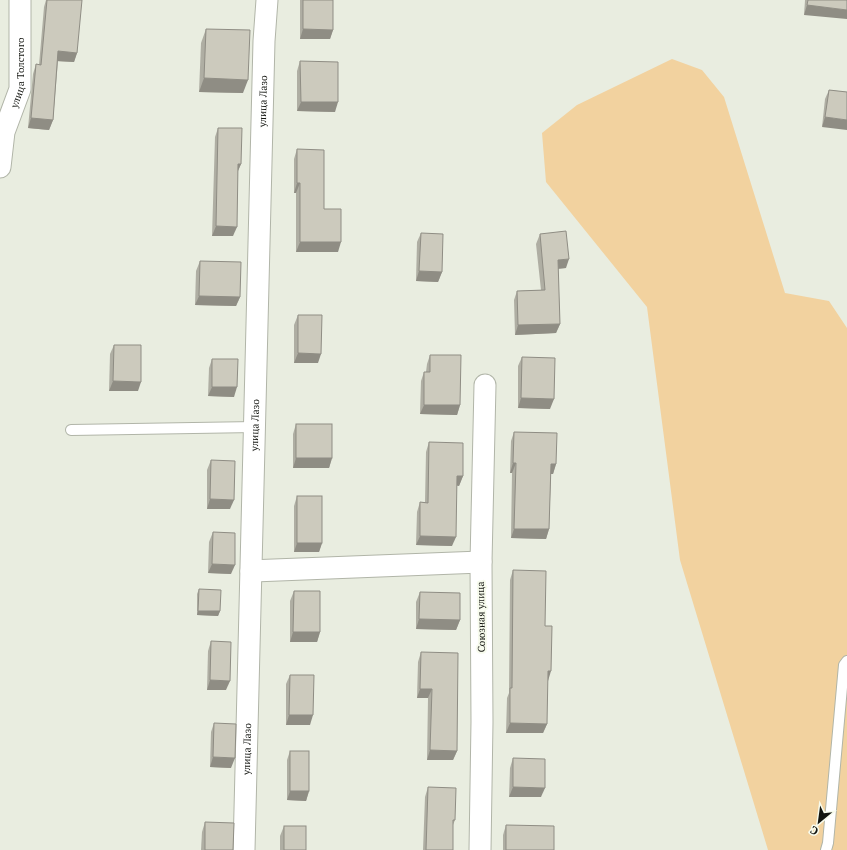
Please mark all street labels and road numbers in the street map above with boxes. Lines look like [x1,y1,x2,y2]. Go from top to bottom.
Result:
street label: улица Толстого [7,37,27,111]
street label: улица Лазо [255,75,270,128]
street label: улица Лазо [247,399,262,452]
street label: Союзная улица [474,581,488,653]
street label: улица Лазо [239,722,254,776]

